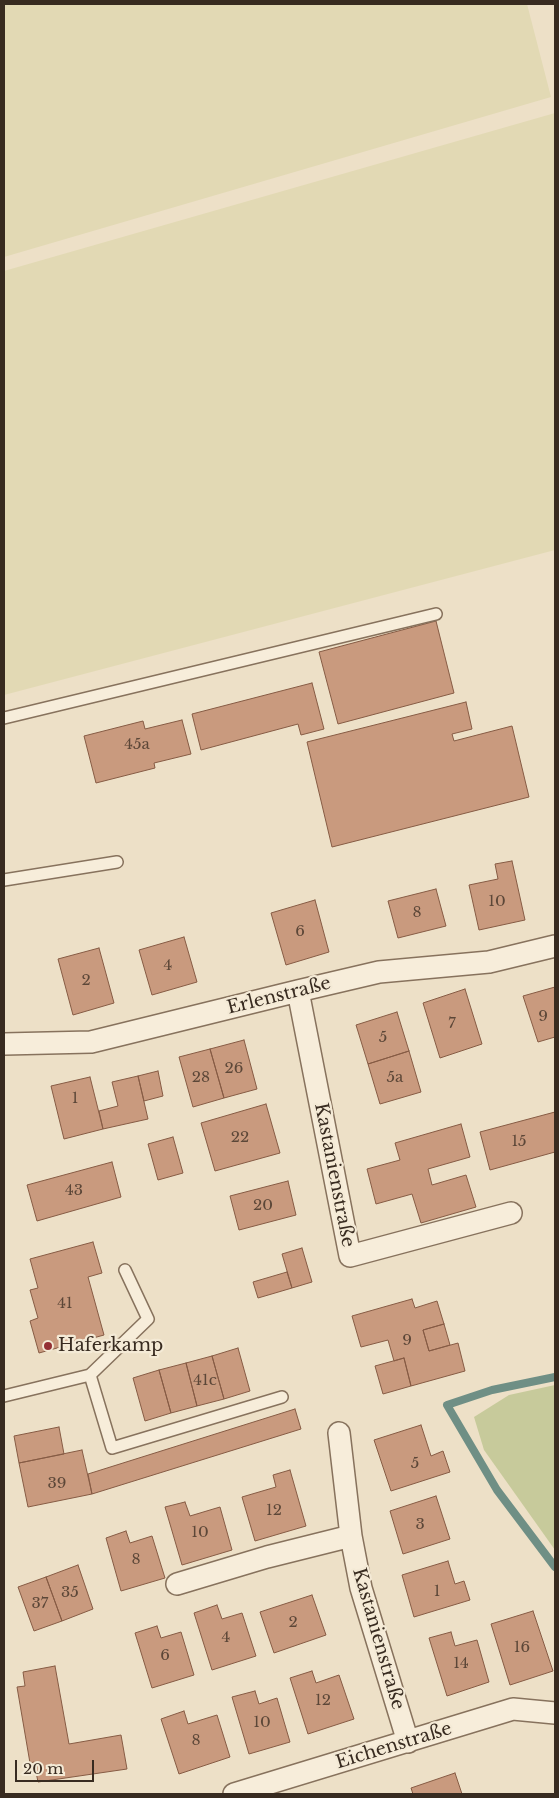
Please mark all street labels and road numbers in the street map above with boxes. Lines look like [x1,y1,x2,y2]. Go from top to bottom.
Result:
street label: Erlenstraße [225,973,333,1019]
street label: Kastanienstraße [309,1101,359,1249]
street label: Kastanienstraße [347,1566,409,1712]
street label: Eichenstraße [333,1718,455,1774]

